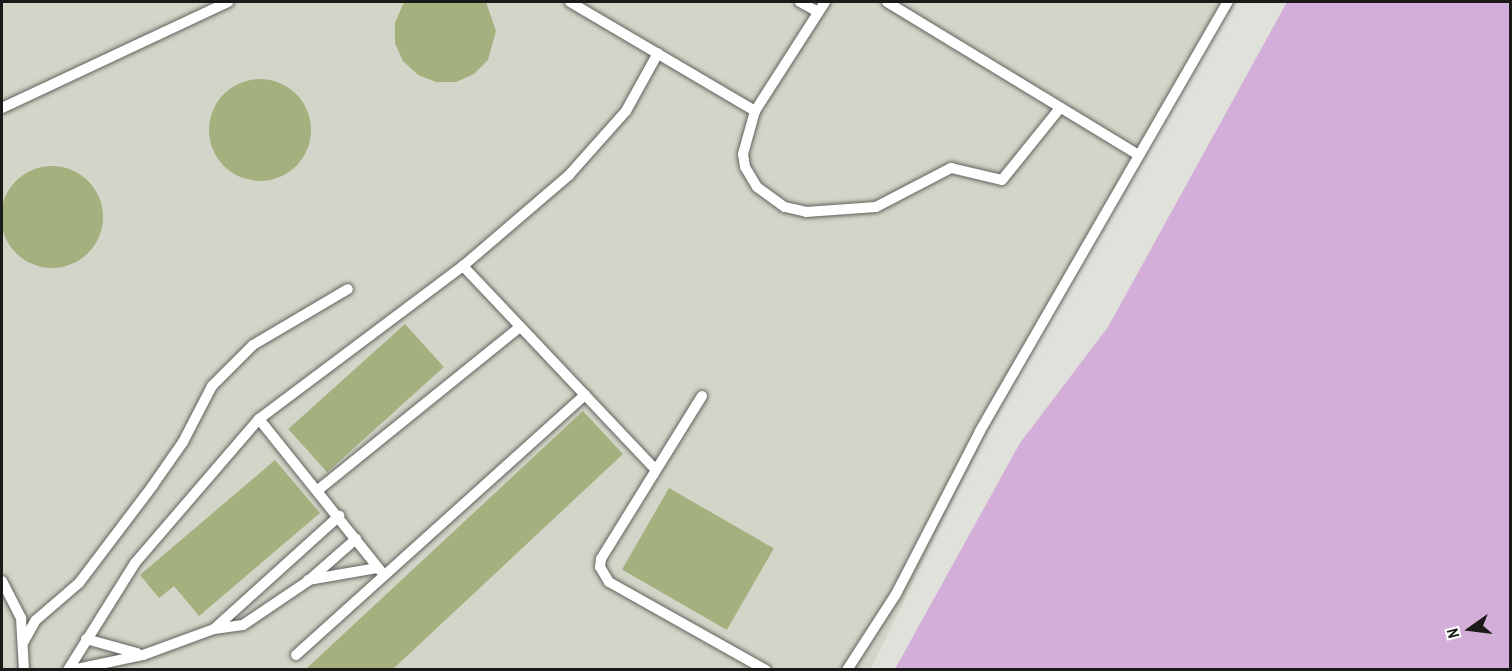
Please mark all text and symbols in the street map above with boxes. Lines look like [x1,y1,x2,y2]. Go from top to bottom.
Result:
north arrow [1440,599,1500,659]
text: N [1441,626,1464,641]

